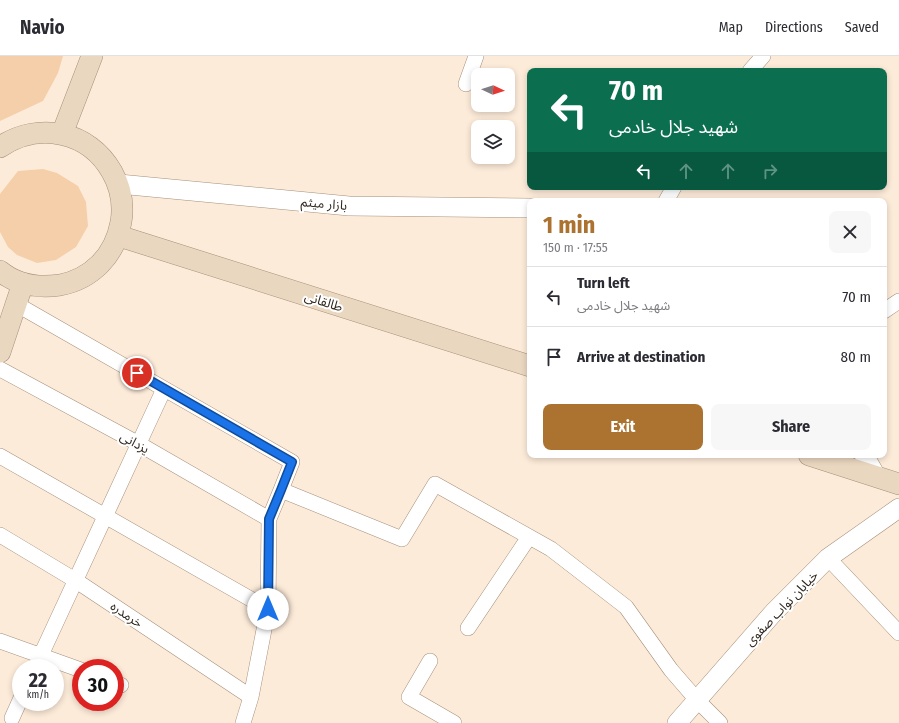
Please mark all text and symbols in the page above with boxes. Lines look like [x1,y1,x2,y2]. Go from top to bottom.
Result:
text: Navio [20,16,65,39]
text: Map [719,19,743,36]
text: Directions [765,19,823,36]
text: Saved [845,19,879,36]
north arrow [471,68,515,112]
map controls [471,68,515,164]
text: 70 m [609,74,663,107]
icon: left [543,84,595,136]
text: شهید جلال خادمی [609,116,738,138]
button: layers [471,120,515,164]
icon: left [633,160,655,182]
icon: ahead [675,160,697,182]
icon: ahead [717,160,739,182]
icon: right [759,160,781,182]
street label: بازار میثم [300,194,348,216]
text: 1 min [543,211,595,239]
button: close [829,211,871,253]
text: 150 m · 17:55 [543,240,608,255]
text: Turn left [577,274,630,292]
icon: left [543,286,565,308]
street label: طالقانی [303,288,345,316]
text: 70 m [842,288,871,306]
text: شهید جلال خادمی [577,298,670,313]
icon: arrive [543,346,565,368]
text: Arrive at destination [577,348,705,366]
text: 80 m [841,348,871,366]
pin [120,356,154,390]
icon: arrive [126,362,148,384]
button: Exit [543,404,703,450]
button: Share [711,404,871,450]
street label: یزدانی [117,428,152,457]
street label: خیابان نواب صفوی [742,567,822,650]
position arrow [247,588,289,630]
street label: خرمدره [108,598,146,631]
speed limit sign: 30 [72,659,124,711]
text: 22 [29,668,47,692]
text: km/h [27,689,49,701]

